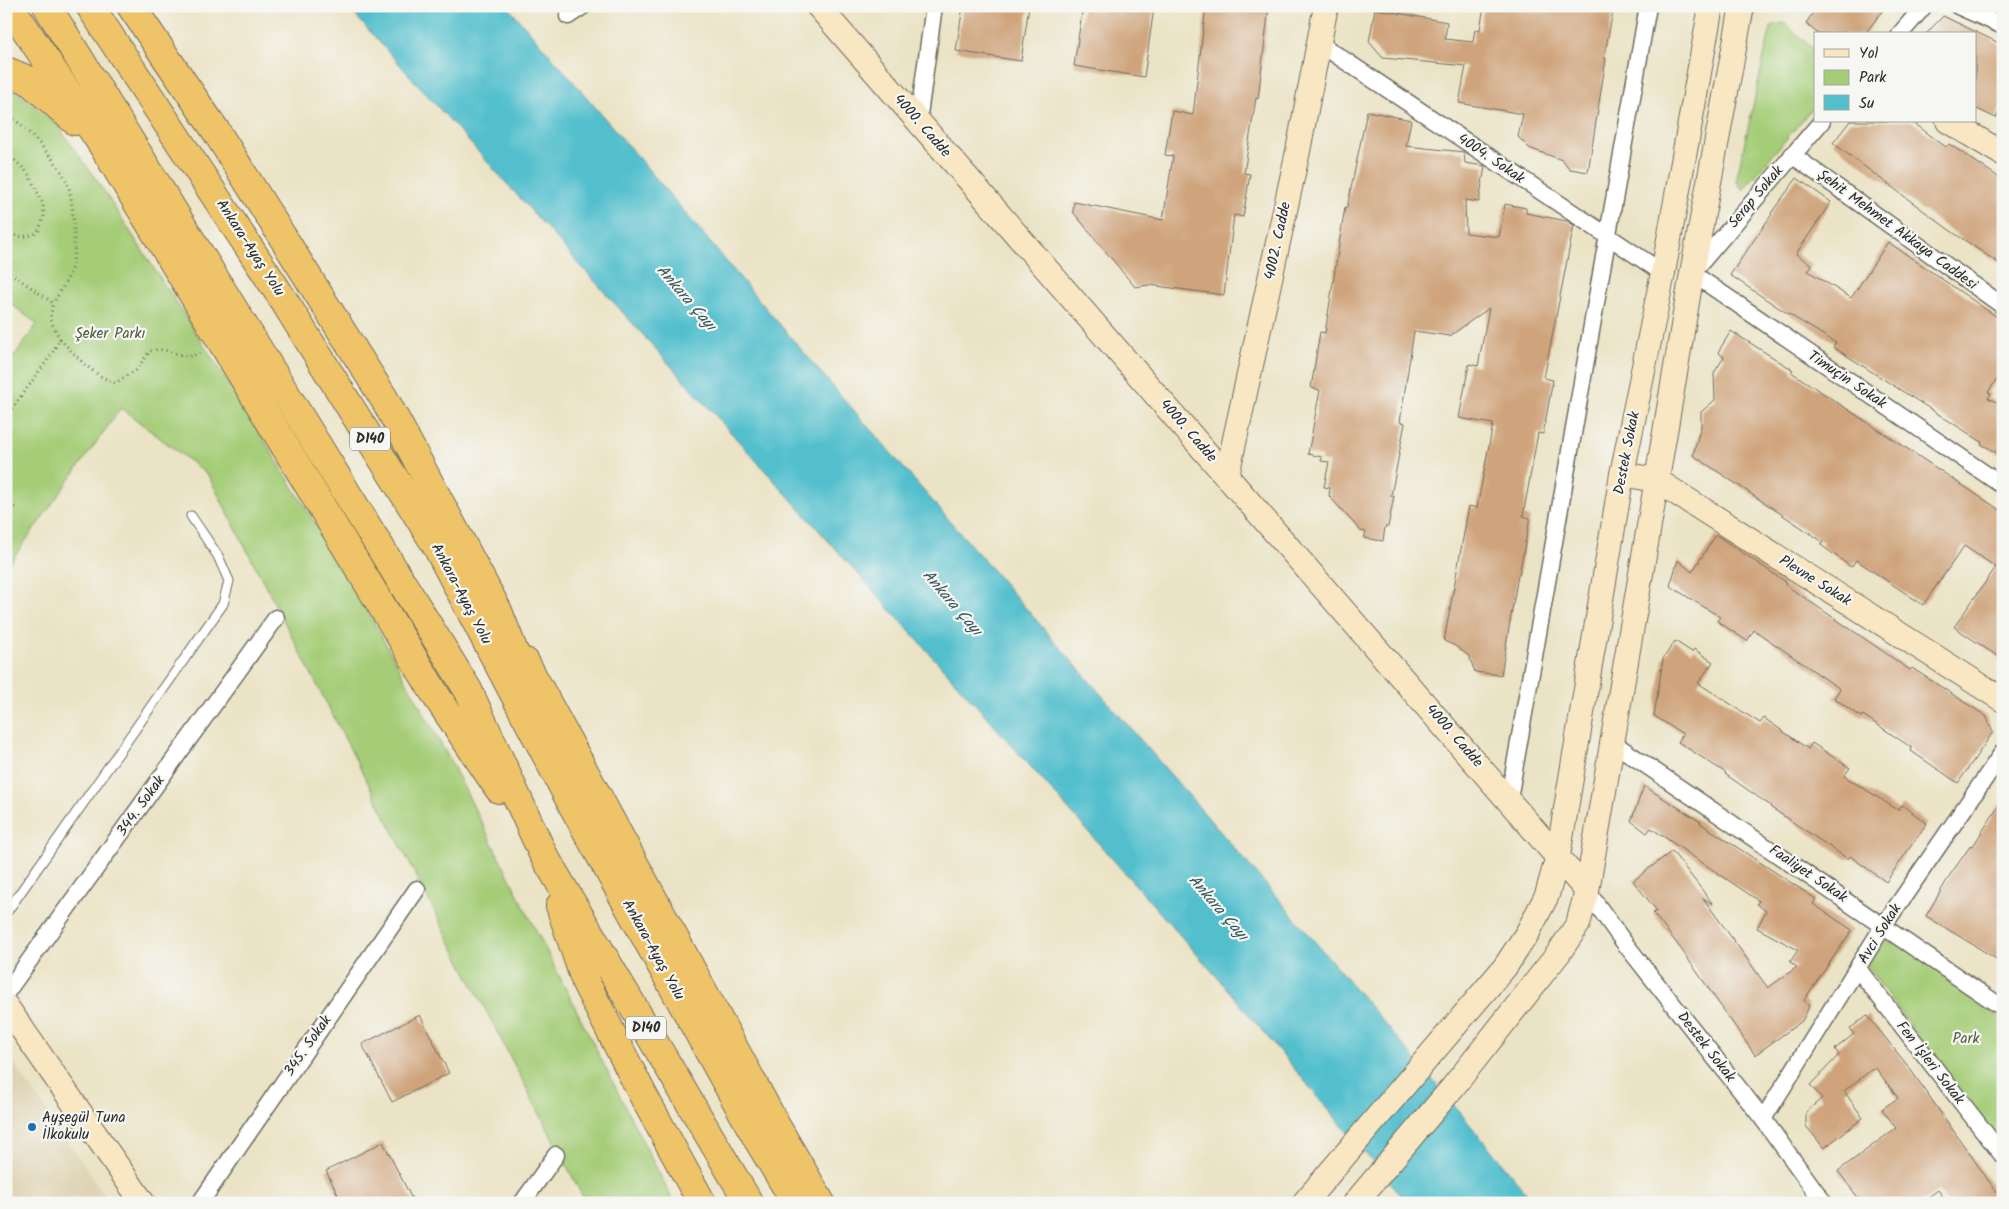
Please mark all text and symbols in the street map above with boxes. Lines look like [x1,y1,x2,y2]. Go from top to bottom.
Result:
legend [1814,32,1976,122]
text: Yol [1859,42,1878,66]
text: Park [1859,66,1887,90]
street label: 4000. Cadde [887,89,957,164]
text: Su [1859,92,1874,116]
street label: 4004. Sokak [1452,128,1530,191]
street label: Serap Sokak [1722,160,1790,234]
street label: Şehit Mehmet Akkaya Caddesi [1812,163,1983,297]
street label: Ankara-Ayaş Yolu [209,195,291,301]
street label: 4002. Cadde [1258,199,1298,282]
water label: Ankara Çayı [650,259,723,338]
park label: Şeker Parkı [75,322,145,346]
street label: Timuçin Sokak [1803,345,1892,416]
street label: 4000. Cadde [1153,394,1223,469]
street label: Destek Sokak [1607,408,1647,497]
road number: D140 [350,428,390,450]
street label: Ankara-Ayaş Yolu [424,539,498,649]
street label: Plevne Sokak [1774,549,1857,613]
water label: Ankara Çayı [916,564,989,643]
street label: 4000. Cadde [1419,699,1489,774]
street label: 344. Sokak [111,770,172,842]
street label: Faaliyet Sokak [1764,839,1853,910]
water label: Ankara Çayı [1182,869,1255,948]
street label: Ankara-Ayaş Yolu [615,895,691,1005]
street label: Avci Sokak [1852,898,1909,969]
street label: Destek Sokak [1671,1006,1742,1088]
street label: 345. Sokak [278,1010,339,1082]
road number: D140 [626,1016,666,1040]
street label: Fen İşleri Sokak [1890,1016,1971,1111]
park label: Park [1952,1027,1981,1051]
place label: Ayşegül Tuna İlkokulu [42,1106,126,1147]
marker: Ayşegül Tuna İlkokulu [26,1121,38,1133]

